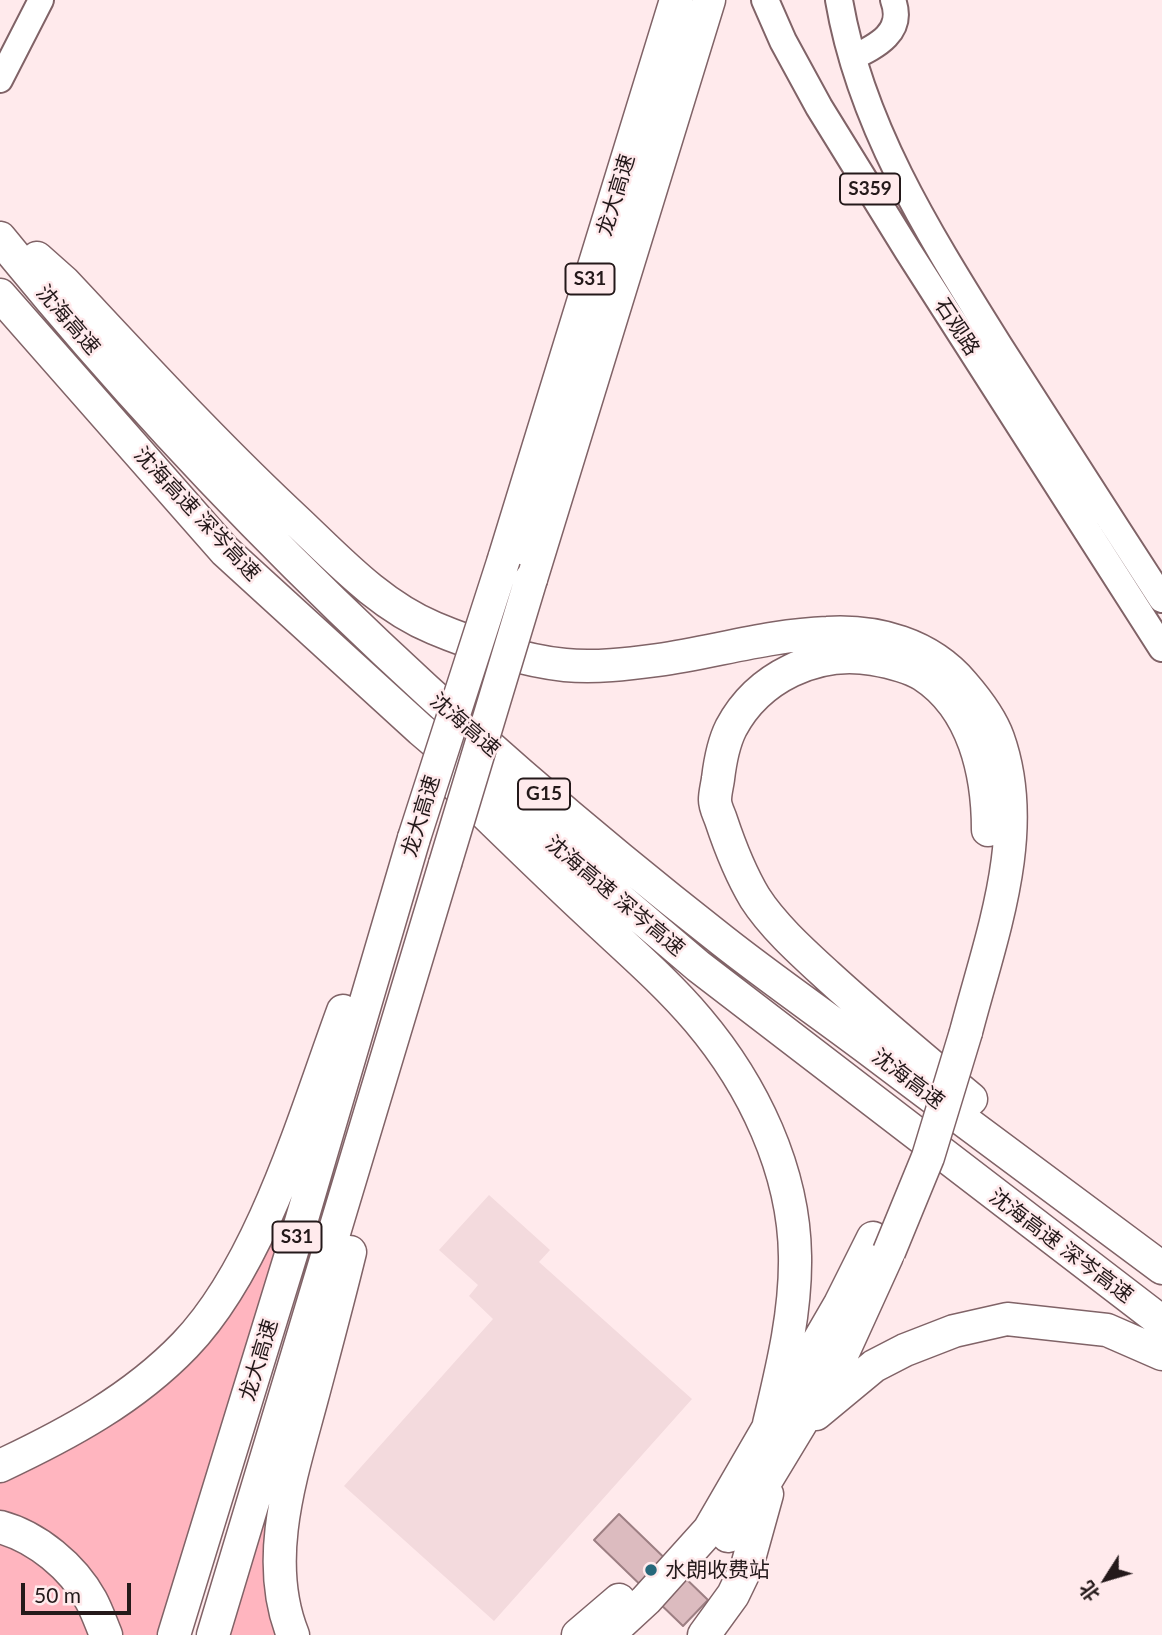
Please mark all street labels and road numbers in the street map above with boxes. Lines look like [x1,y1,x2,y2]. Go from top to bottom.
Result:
street label: 龙大高速 [592,151,640,239]
road number: S359 [840,174,900,204]
road number: S31 [566,264,614,294]
street label: 沈海高速 [31,280,105,360]
street label: 石观路 [929,294,985,360]
street label: 沈海高速 深岑高速 [129,442,265,586]
street label: 沈海高速 [425,688,505,762]
street label: 龙大高速 [397,772,445,860]
road number: G15 [518,778,570,810]
street label: 沈海高速 深岑高速 [540,831,690,961]
street label: 沈海高速 [867,1044,949,1114]
street label: 沈海高速 深岑高速 [984,1184,1138,1308]
road number: S31 [272,1222,322,1252]
street label: 龙大高速 [235,1316,283,1404]

